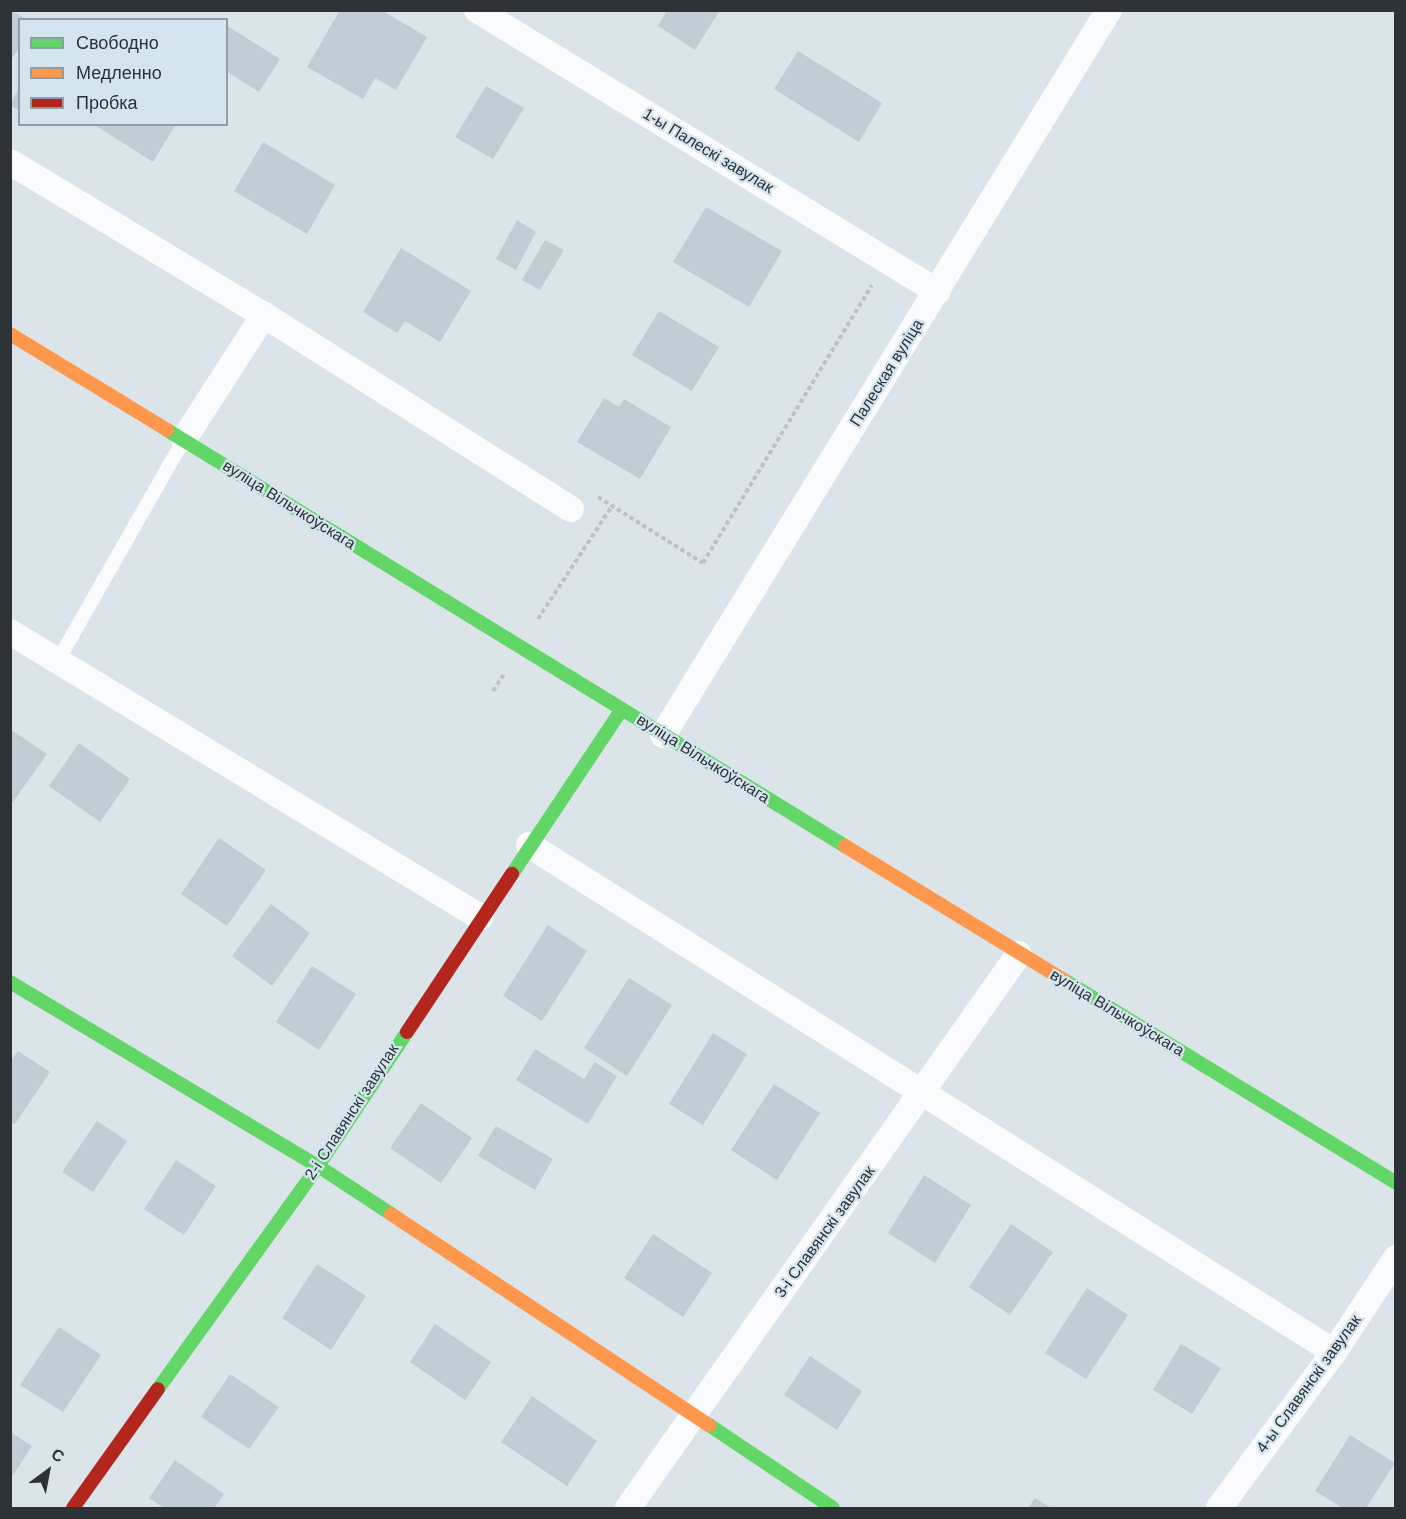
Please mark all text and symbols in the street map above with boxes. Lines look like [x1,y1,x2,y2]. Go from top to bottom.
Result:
legend [18,18,228,126]
text: Свободно [76,33,159,53]
text: Медленно [76,63,162,83]
text: Пробка [76,93,138,113]
street label: 1-ы Палескі завулак [639,104,777,198]
street label: Палеская вуліца [846,316,928,430]
street label: вуліца Вільчкоўскага [219,456,359,554]
street label: вуліца Вільчкоўскага [633,710,773,808]
street label: вуліца Вільчкоўскага [1046,965,1188,1061]
street label: 2-і Славянскі завулак [301,1040,403,1184]
street label: 3-і Славянскі завулак [771,1162,879,1302]
street label: 4-ы Славянскі завулак [1252,1311,1366,1457]
north arrow [18,1441,78,1501]
text: С [48,1445,67,1466]

